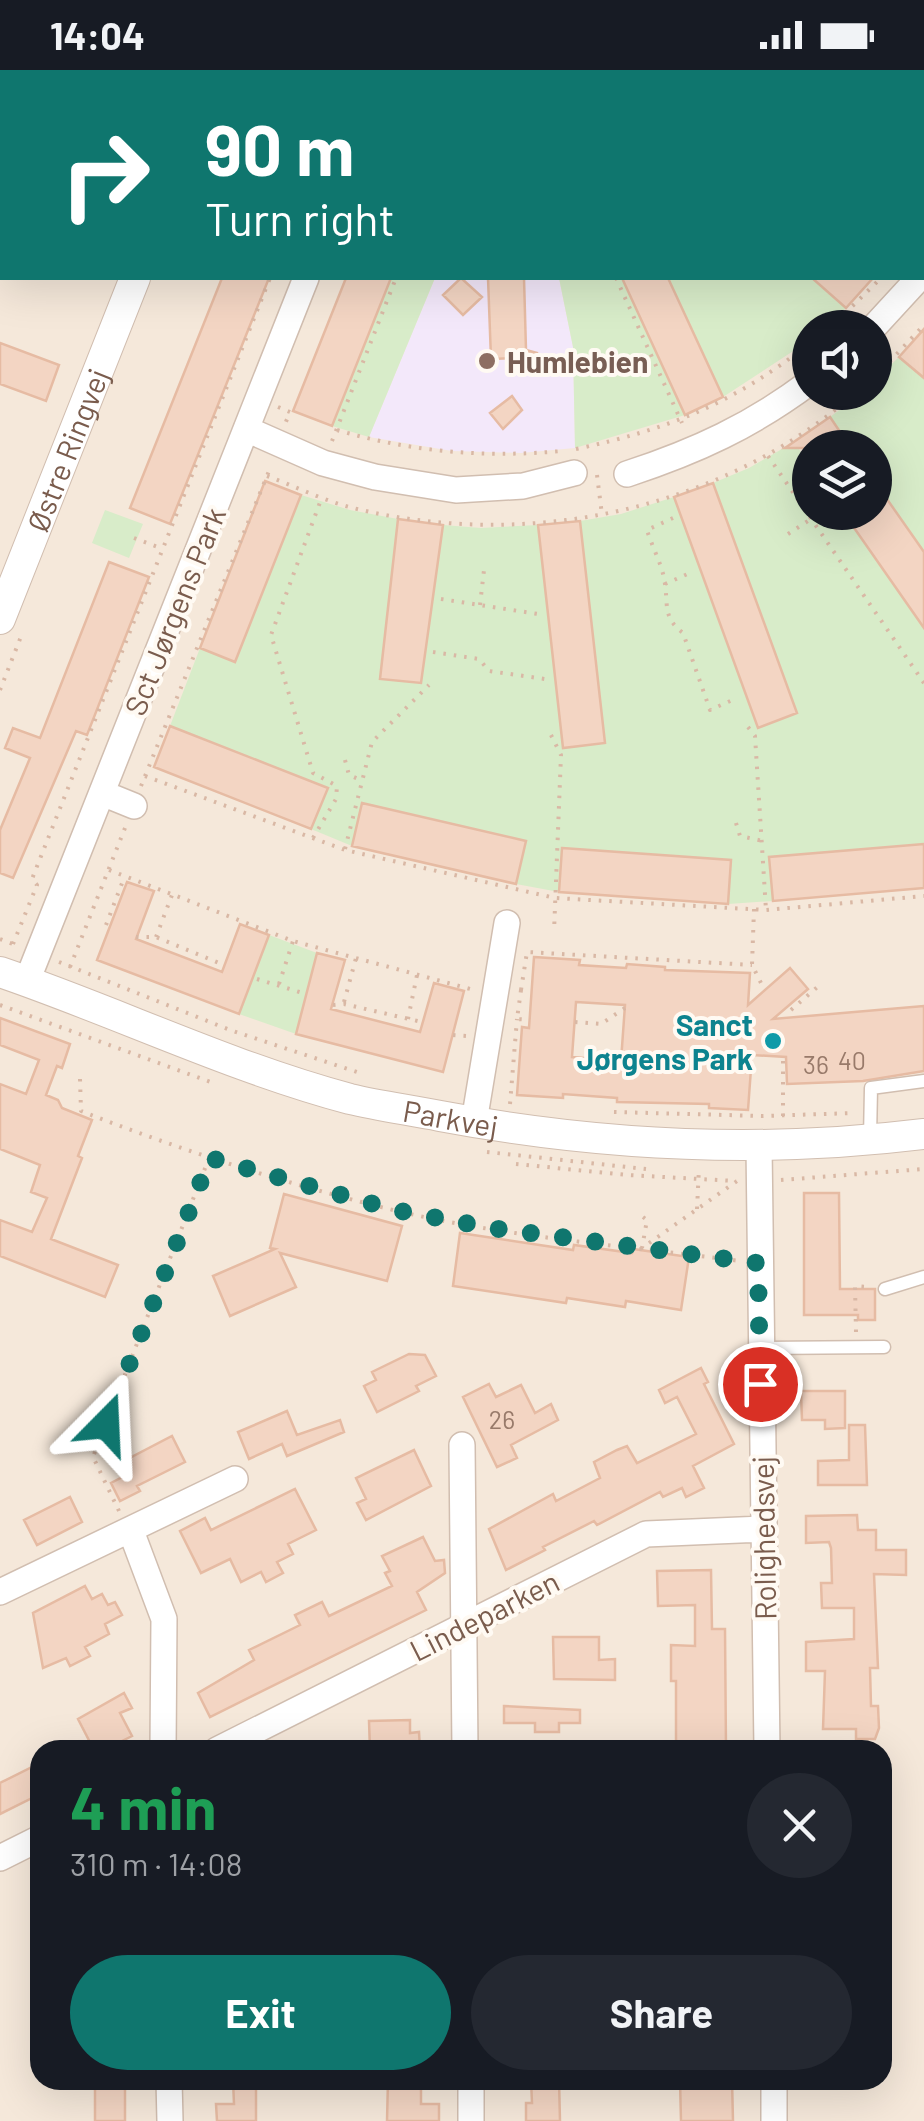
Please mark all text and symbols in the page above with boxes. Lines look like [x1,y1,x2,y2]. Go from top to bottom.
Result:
text: 14:04 [50,12,145,58]
text: 90 m [205,106,355,190]
icon: right [40,110,170,240]
text: Turn right [205,191,395,245]
map controls [792,310,892,530]
button: sound [792,310,892,410]
place label: Humlebien [507,343,648,379]
marker: Humlebien [476,350,498,372]
street label: Østre Ringvej [19,363,115,536]
button: layers [792,430,892,530]
street label: Sct Jørgens Park [116,502,232,720]
place label: Sanct Jørgens Park [577,1006,753,1076]
marker: Sanct Jørgens Park [762,1030,784,1052]
house number: 40 [838,1045,866,1075]
house number: 36 [803,1049,829,1079]
street label: Parkvej [400,1092,501,1144]
pin [718,1342,803,1427]
icon: arrive [733,1357,788,1412]
position arrow [54,1372,158,1476]
house number: 26 [489,1404,515,1434]
street label: Rolighedsvej [744,1456,782,1620]
street label: Lindeparken [403,1562,565,1668]
text: 4 min [70,1770,217,1842]
button: close [747,1773,852,1878]
text: 310 m · 14:08 [70,1844,242,1882]
button: Exit [70,1955,451,2070]
button: Share [471,1955,852,2070]

